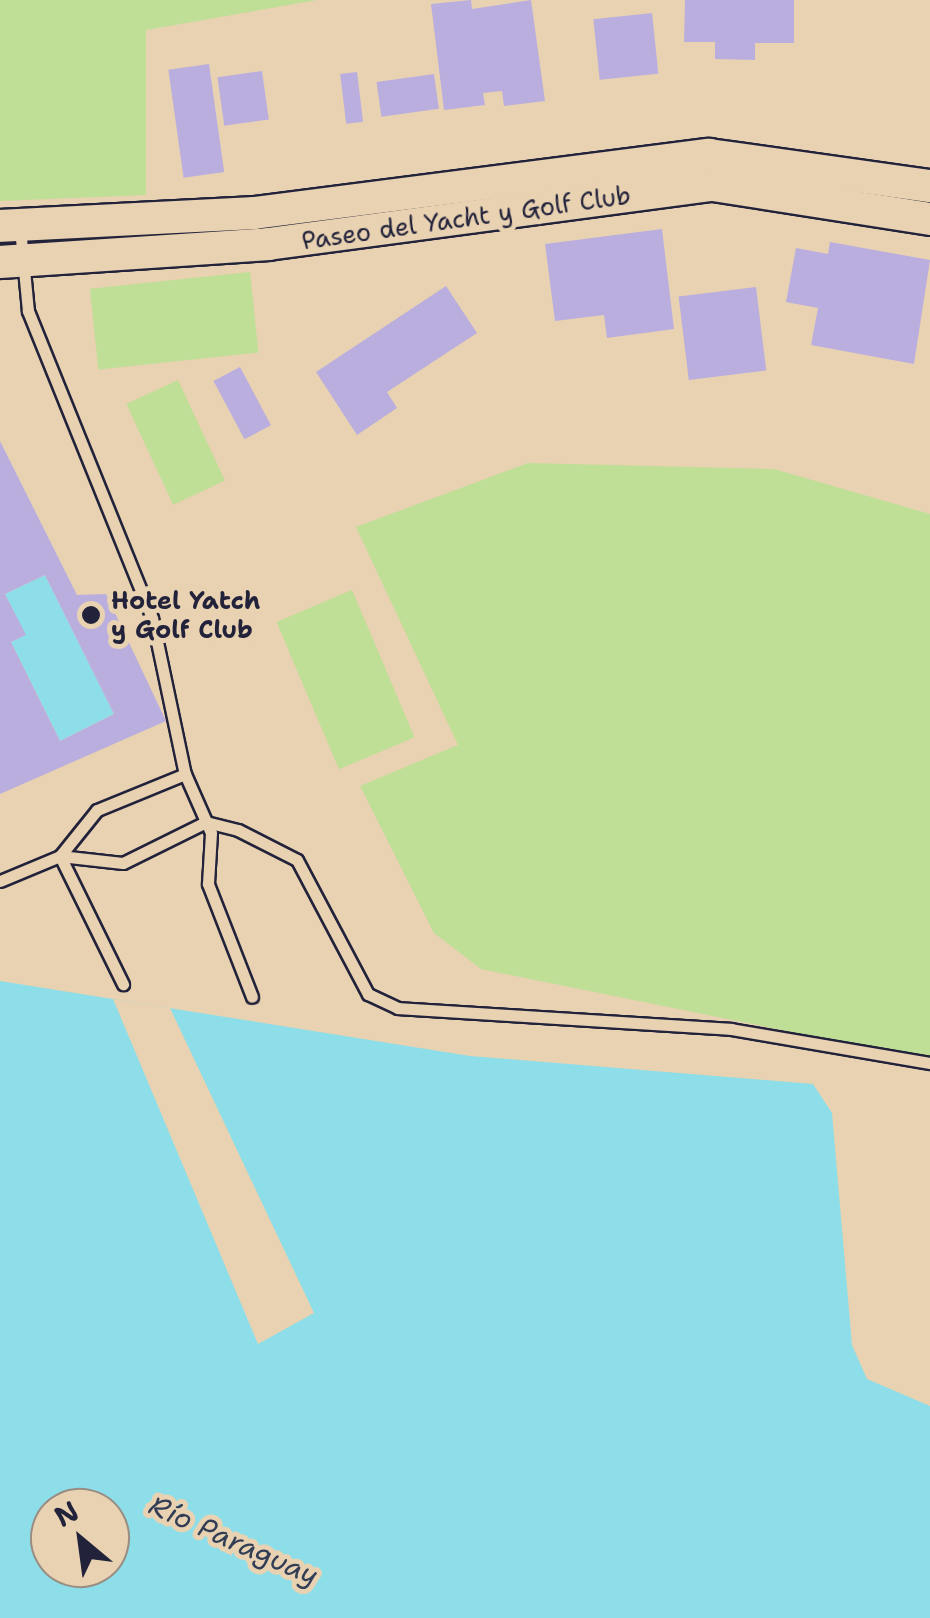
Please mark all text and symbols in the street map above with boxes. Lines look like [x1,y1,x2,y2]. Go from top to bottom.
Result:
street label: Paseo del Yacht y Golf Club [300,180,632,256]
place label: Hotel Yatch y Golf Club [111,586,260,645]
marker: Hotel Yatch y Golf Club [80,604,102,626]
north arrow [30,1488,130,1588]
water label: Río Paraguay [144,1488,324,1592]
text: N [48,1492,85,1536]

